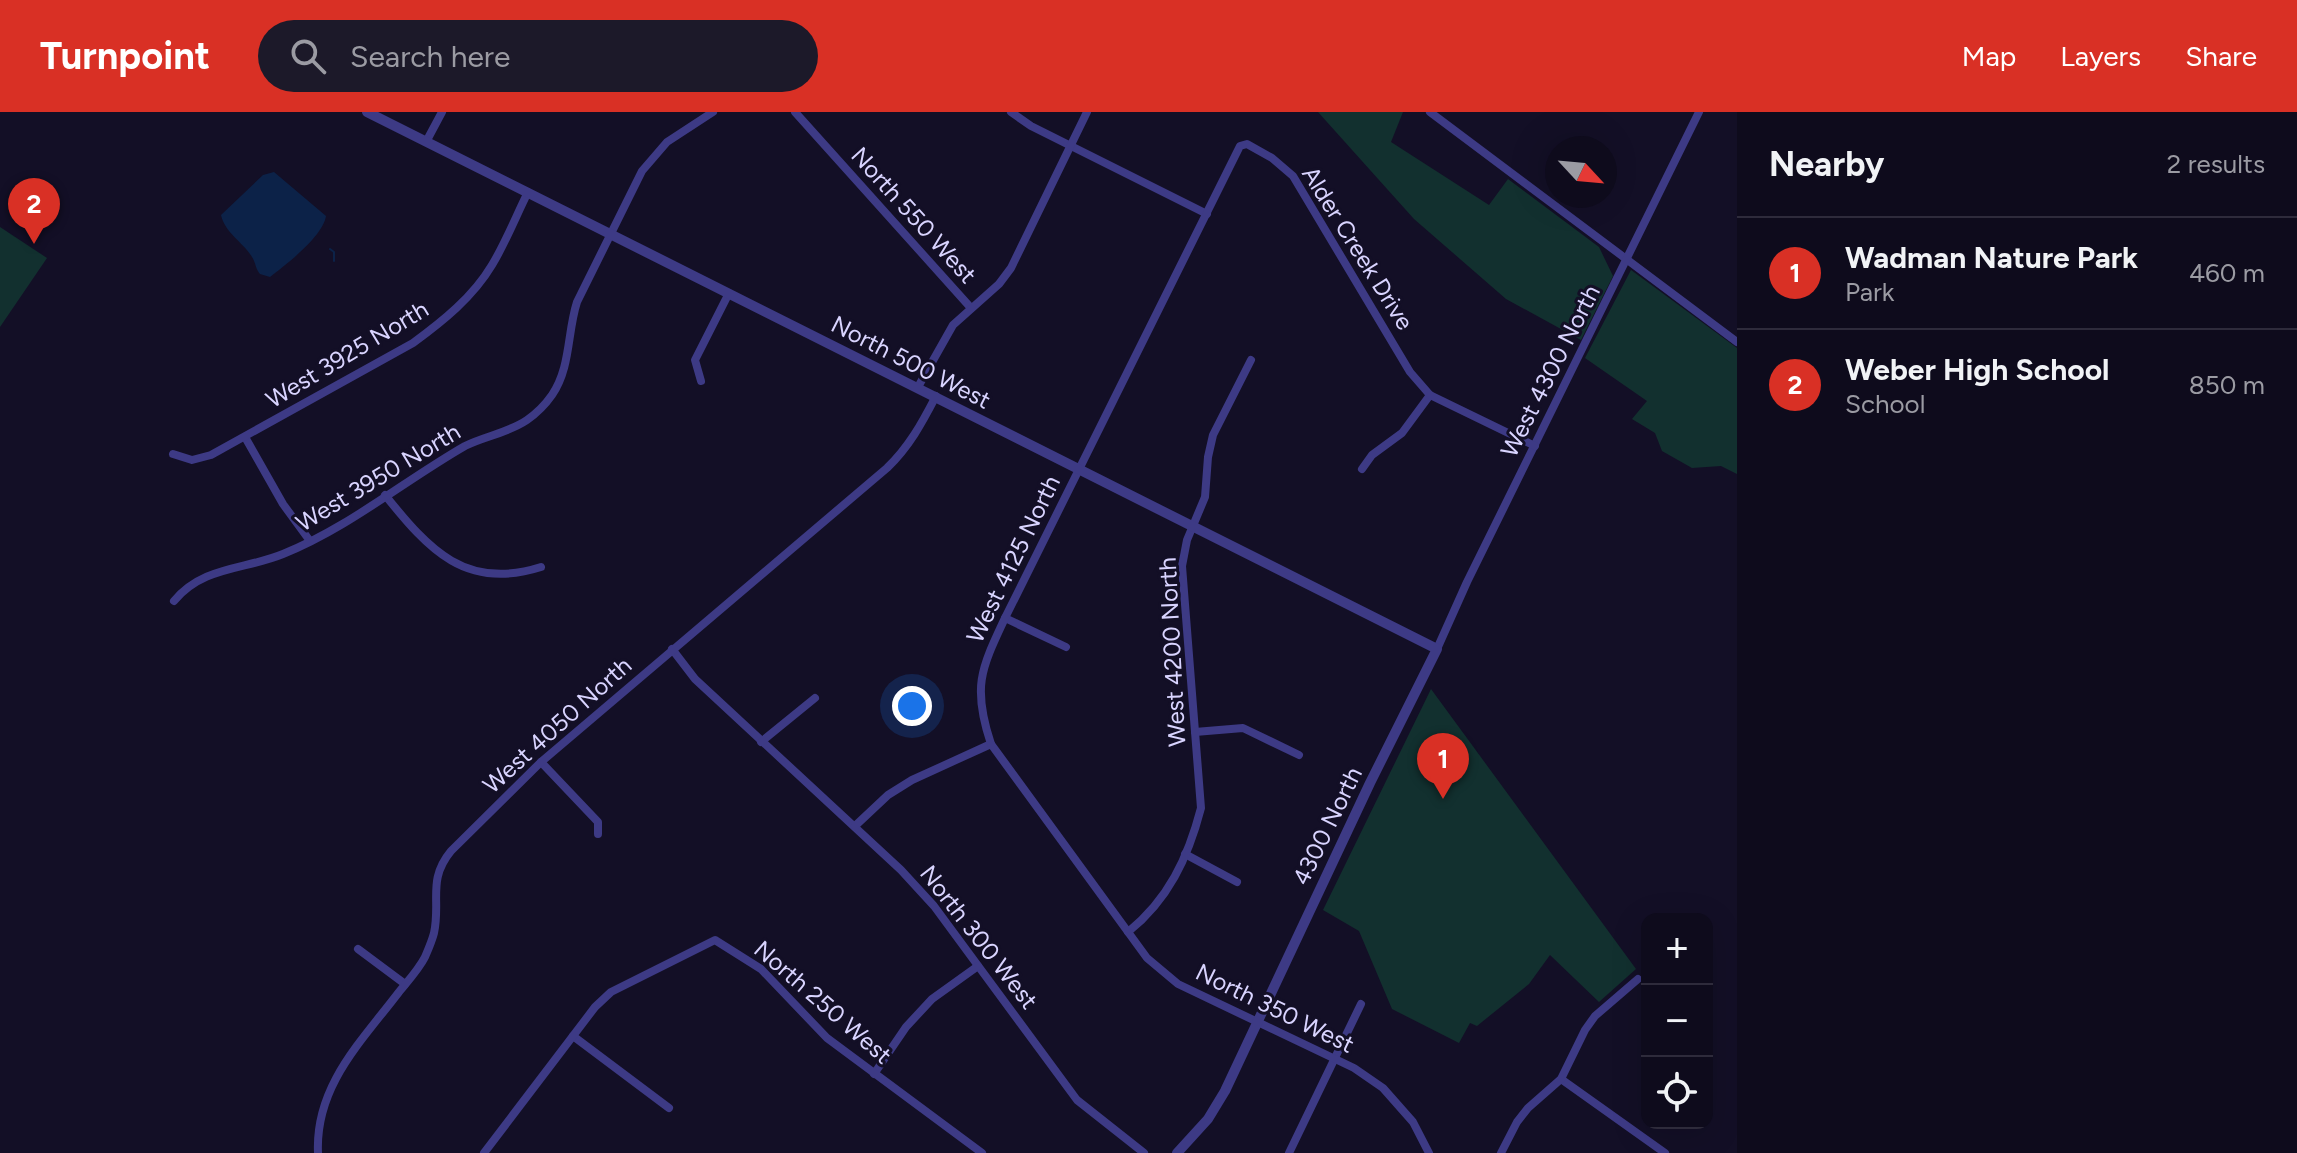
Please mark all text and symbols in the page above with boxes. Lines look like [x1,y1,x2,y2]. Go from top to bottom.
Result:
search box [258,20,818,92]
text: Turnpoint [40,33,210,79]
icon: search [286,34,330,78]
text: Search here [350,38,510,75]
text: Map [1962,39,2016,73]
text: Layers [2060,39,2141,73]
text: Share [2185,39,2257,73]
north arrow [1545,136,1617,208]
street label: North 550 West [845,141,983,289]
text: Nearby [1769,144,1884,185]
text: 2 results [2167,148,2265,180]
street label: Alder Creek Drive [1296,161,1420,335]
pin: 2 [8,178,60,244]
text: Wadman Nature Park [1845,239,2138,276]
text: 1 [1790,257,1800,289]
text: 460 m [2189,257,2265,289]
text: Park [1845,276,1894,308]
street label: West 4300 North [1494,280,1606,462]
street label: West 3925 North [261,294,433,414]
street label: North 500 West [826,309,996,415]
text: Weber High School [1845,351,2109,388]
text: 2 [1787,369,1803,401]
text: 850 m [2189,369,2265,401]
text: School [1845,388,1925,420]
street label: West 3950 North [291,417,465,537]
street label: West 4125 North [960,471,1066,647]
street label: West 4200 North [1153,557,1191,747]
street label: West 4050 North [477,651,637,799]
your location [892,686,932,726]
pin: 1 [1417,733,1469,799]
street label: 4300 North [1286,762,1368,890]
street label: North 300 West [914,859,1044,1015]
map controls [1641,913,1713,1129]
button: + [1641,913,1713,985]
street label: North 250 West [748,934,898,1070]
street label: North 350 West [1191,957,1359,1059]
button: − [1641,985,1713,1057]
button: locate [1641,1057,1713,1129]

